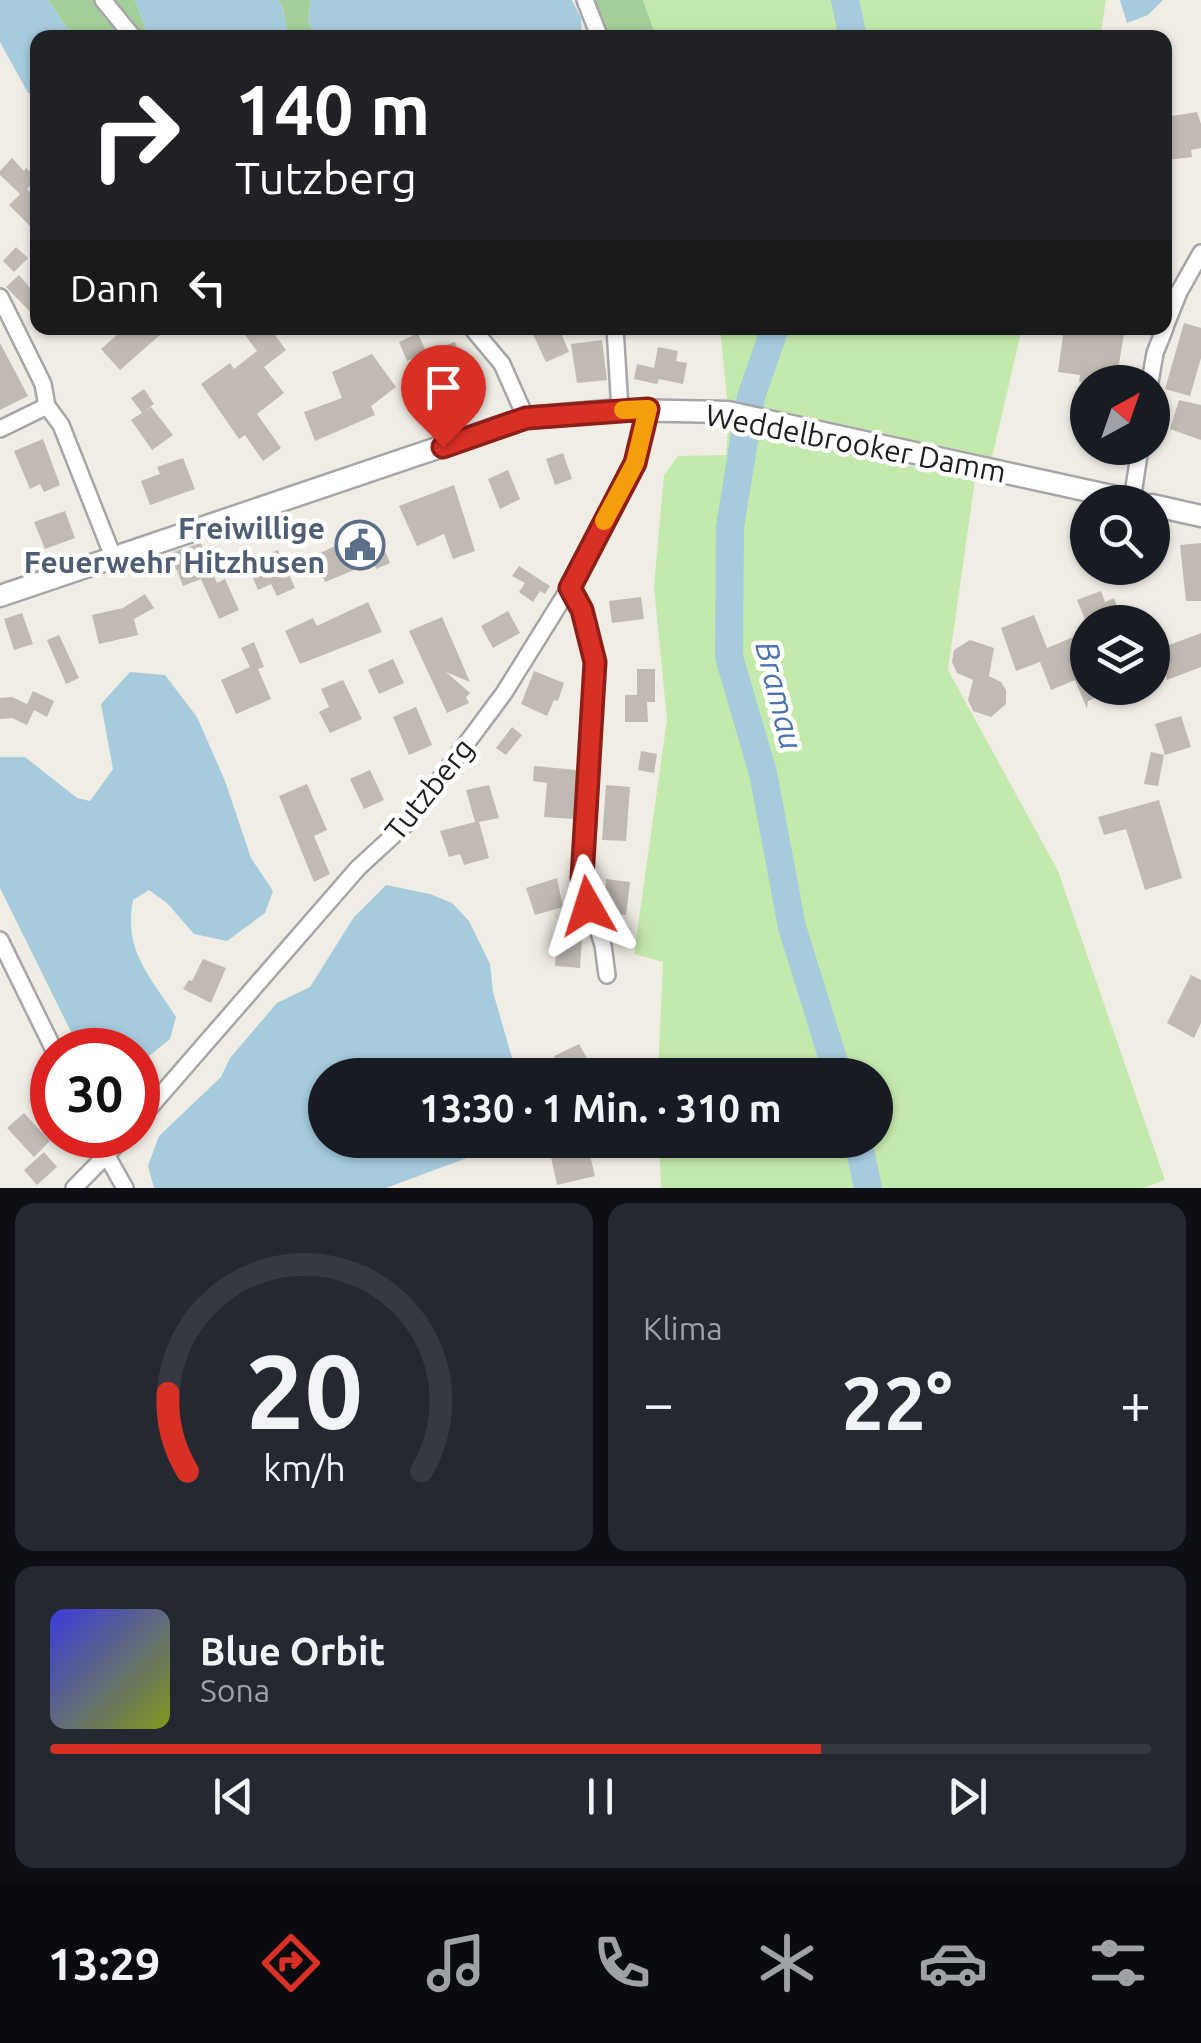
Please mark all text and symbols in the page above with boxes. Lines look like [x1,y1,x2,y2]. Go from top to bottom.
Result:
icon: right [70,70,200,200]
text: 140 m [235,70,430,148]
text: Tutzberg [235,152,417,203]
icon: left [180,260,235,315]
text: Dann [70,267,160,309]
pin [401,345,486,448]
icon: arrive [416,360,471,415]
north arrow [1070,365,1170,465]
map controls [1070,365,1170,705]
street label: Weddelbrooker Damm [703,397,1009,489]
button: search [1070,485,1170,585]
place label: Freiwillige Feuerwehr Hitzhusen [24,511,325,579]
public building icon: Freiwillige Feuerwehr Hitzhusen [334,519,386,571]
button: layers [1070,605,1170,705]
water label: Bramau [749,637,811,753]
street label: Tutzberg [378,731,480,847]
position arrow [536,854,640,958]
speed limit sign: 30 [30,1028,160,1158]
text: 13:30 · 1 Min. · 310 m [419,1087,782,1129]
text: Klima [643,1310,723,1346]
text: 20 [245,1332,363,1449]
text: 22° [841,1360,953,1444]
text: − [643,1372,674,1433]
text: + [1120,1372,1151,1433]
text: km/h [263,1448,345,1488]
text: Blue Orbit [200,1630,385,1672]
text: Sona [200,1672,270,1708]
icon: previous [206,1769,261,1824]
icon: pause [573,1769,628,1824]
icon: next [940,1769,995,1824]
icon: directions [256,1928,326,1998]
icon: music [421,1928,491,1998]
icon: phone [587,1928,657,1998]
icon: climate [752,1928,822,1998]
icon: car [918,1928,988,1998]
icon: filters [1083,1928,1153,1998]
text: 13:29 [48,1938,160,1989]

